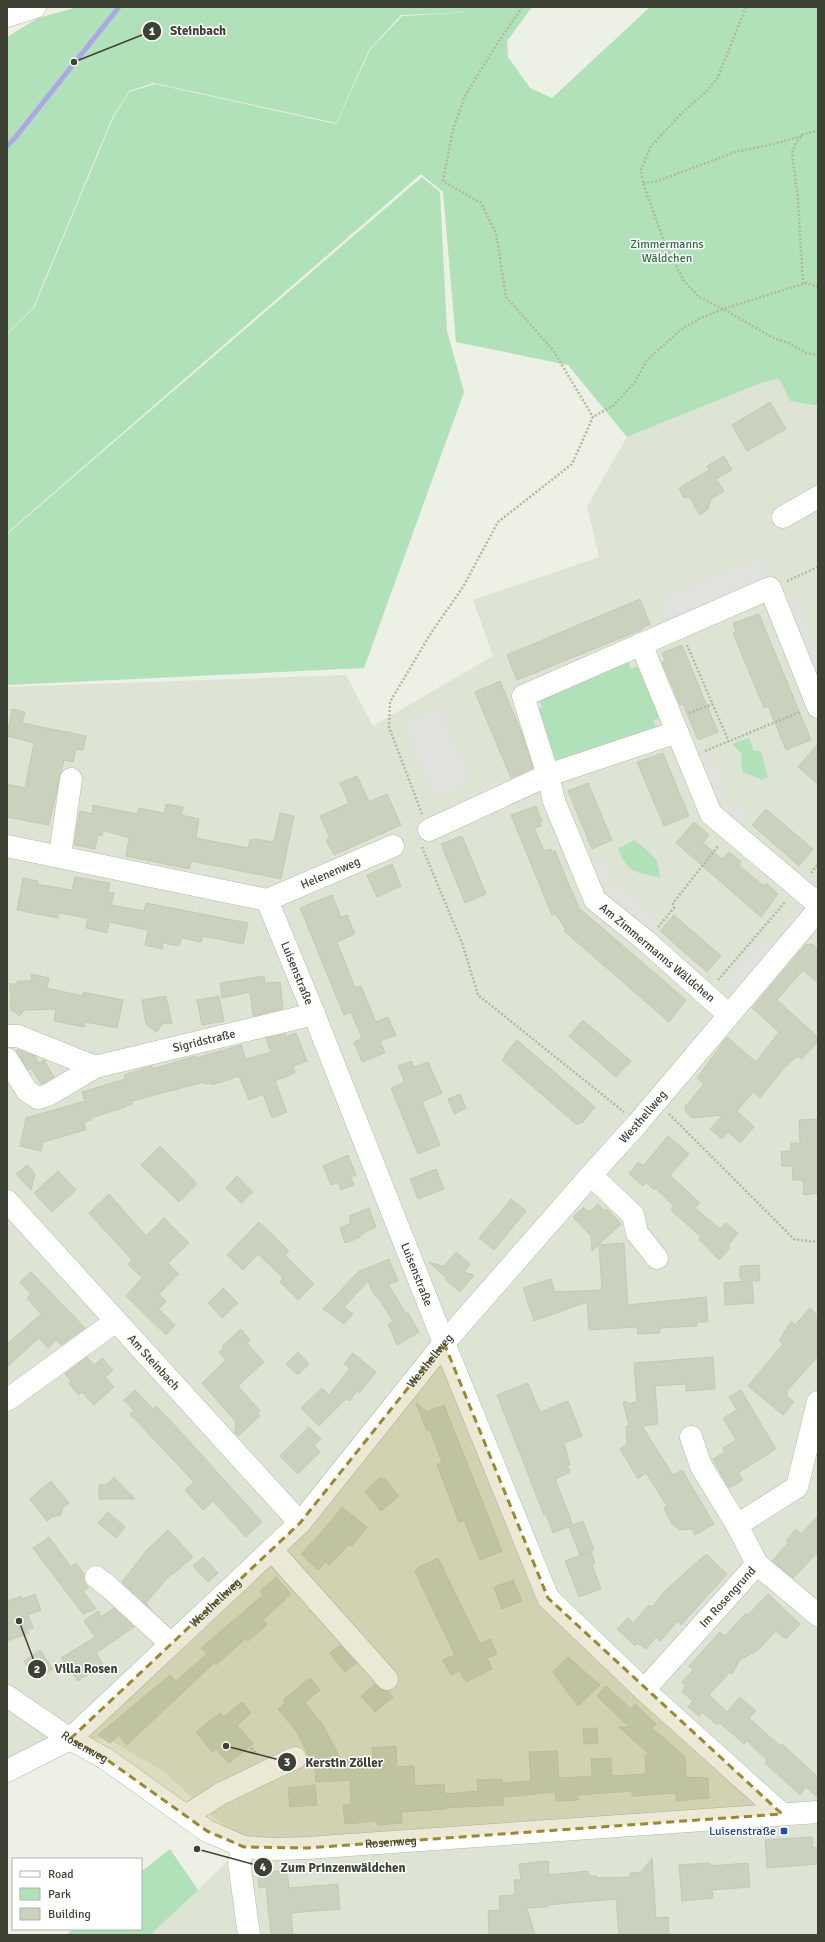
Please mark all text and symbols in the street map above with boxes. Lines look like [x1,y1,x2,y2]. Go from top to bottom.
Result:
callout: Steinbach [142,18,235,43]
text: Steinbach [170,23,226,39]
text: 1 [149,24,156,39]
park label: Zimmermanns Wäldchen [630,237,704,266]
street label: Helenenweg [298,853,362,892]
street label: Am Zimmermanns Wäldchen [596,900,718,1006]
street label: Luisenstraße [277,939,317,1007]
street label: Sigridstraße [171,1026,237,1055]
street label: Westhellweg [616,1087,670,1146]
street label: Luisenstraße [397,1240,436,1308]
street label: Westhellweg [404,1330,456,1391]
street label: Am Steinbach [124,1331,183,1393]
street label: Im Rosengrund [696,1563,759,1631]
street label: Westhellweg [186,1575,244,1630]
callout: Villa Rosen [27,1656,126,1681]
text: Villa Rosen [54,1661,118,1677]
text: 2 [34,1662,40,1677]
street label: Rosenweg [58,1728,111,1766]
callout: Kerstin Zöller [277,1750,391,1775]
text: 3 [284,1755,290,1770]
text: Kerstin Zöller [305,1755,384,1771]
place label: Luisenstraße [709,1824,776,1839]
marker: Luisenstraße [779,1826,789,1836]
street label: Rosenweg [365,1833,417,1851]
callout: Zum Prinzenwäldchen [253,1855,414,1880]
legend [12,1858,142,1930]
text: 4 [260,1860,267,1875]
text: Zum Prinzenwäldchen [280,1860,406,1876]
text: Road [48,1867,74,1882]
text: Park [48,1887,71,1902]
text: Building [48,1907,91,1922]

